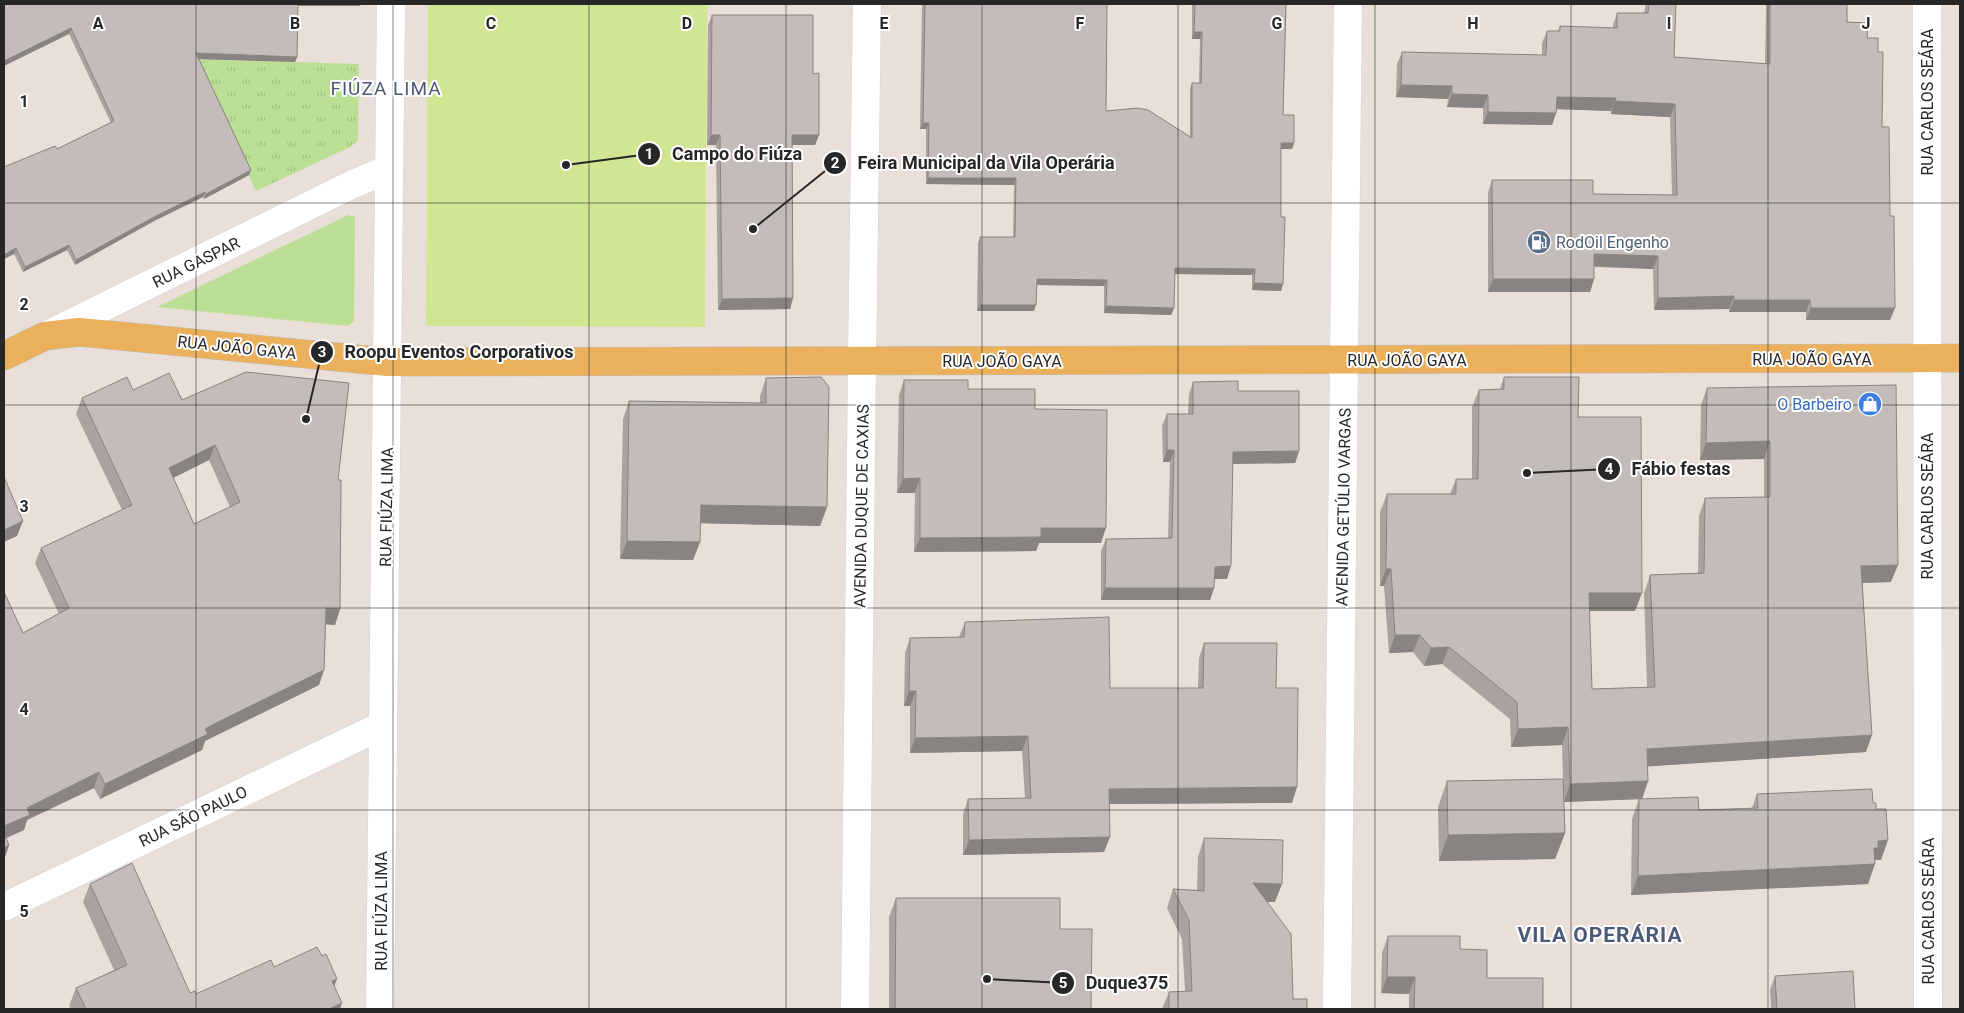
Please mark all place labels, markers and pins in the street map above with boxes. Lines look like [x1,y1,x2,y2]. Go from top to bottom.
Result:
callout: Campo do Fiúza [637,138,812,171]
callout: Feira Municipal da Vila Operária [823,146,1125,179]
fuel station icon: RodOil Engenho [1526,229,1552,255]
place label: RodOil Engenho [1556,233,1669,252]
callout: Roopu Eventos Corporativos [310,335,584,368]
shop icon: O Barbeiro [1857,391,1883,417]
place label: O Barbeiro [1777,395,1852,414]
callout: Fábio festas [1596,452,1740,485]
callout: Duque375 [1050,966,1178,999]

